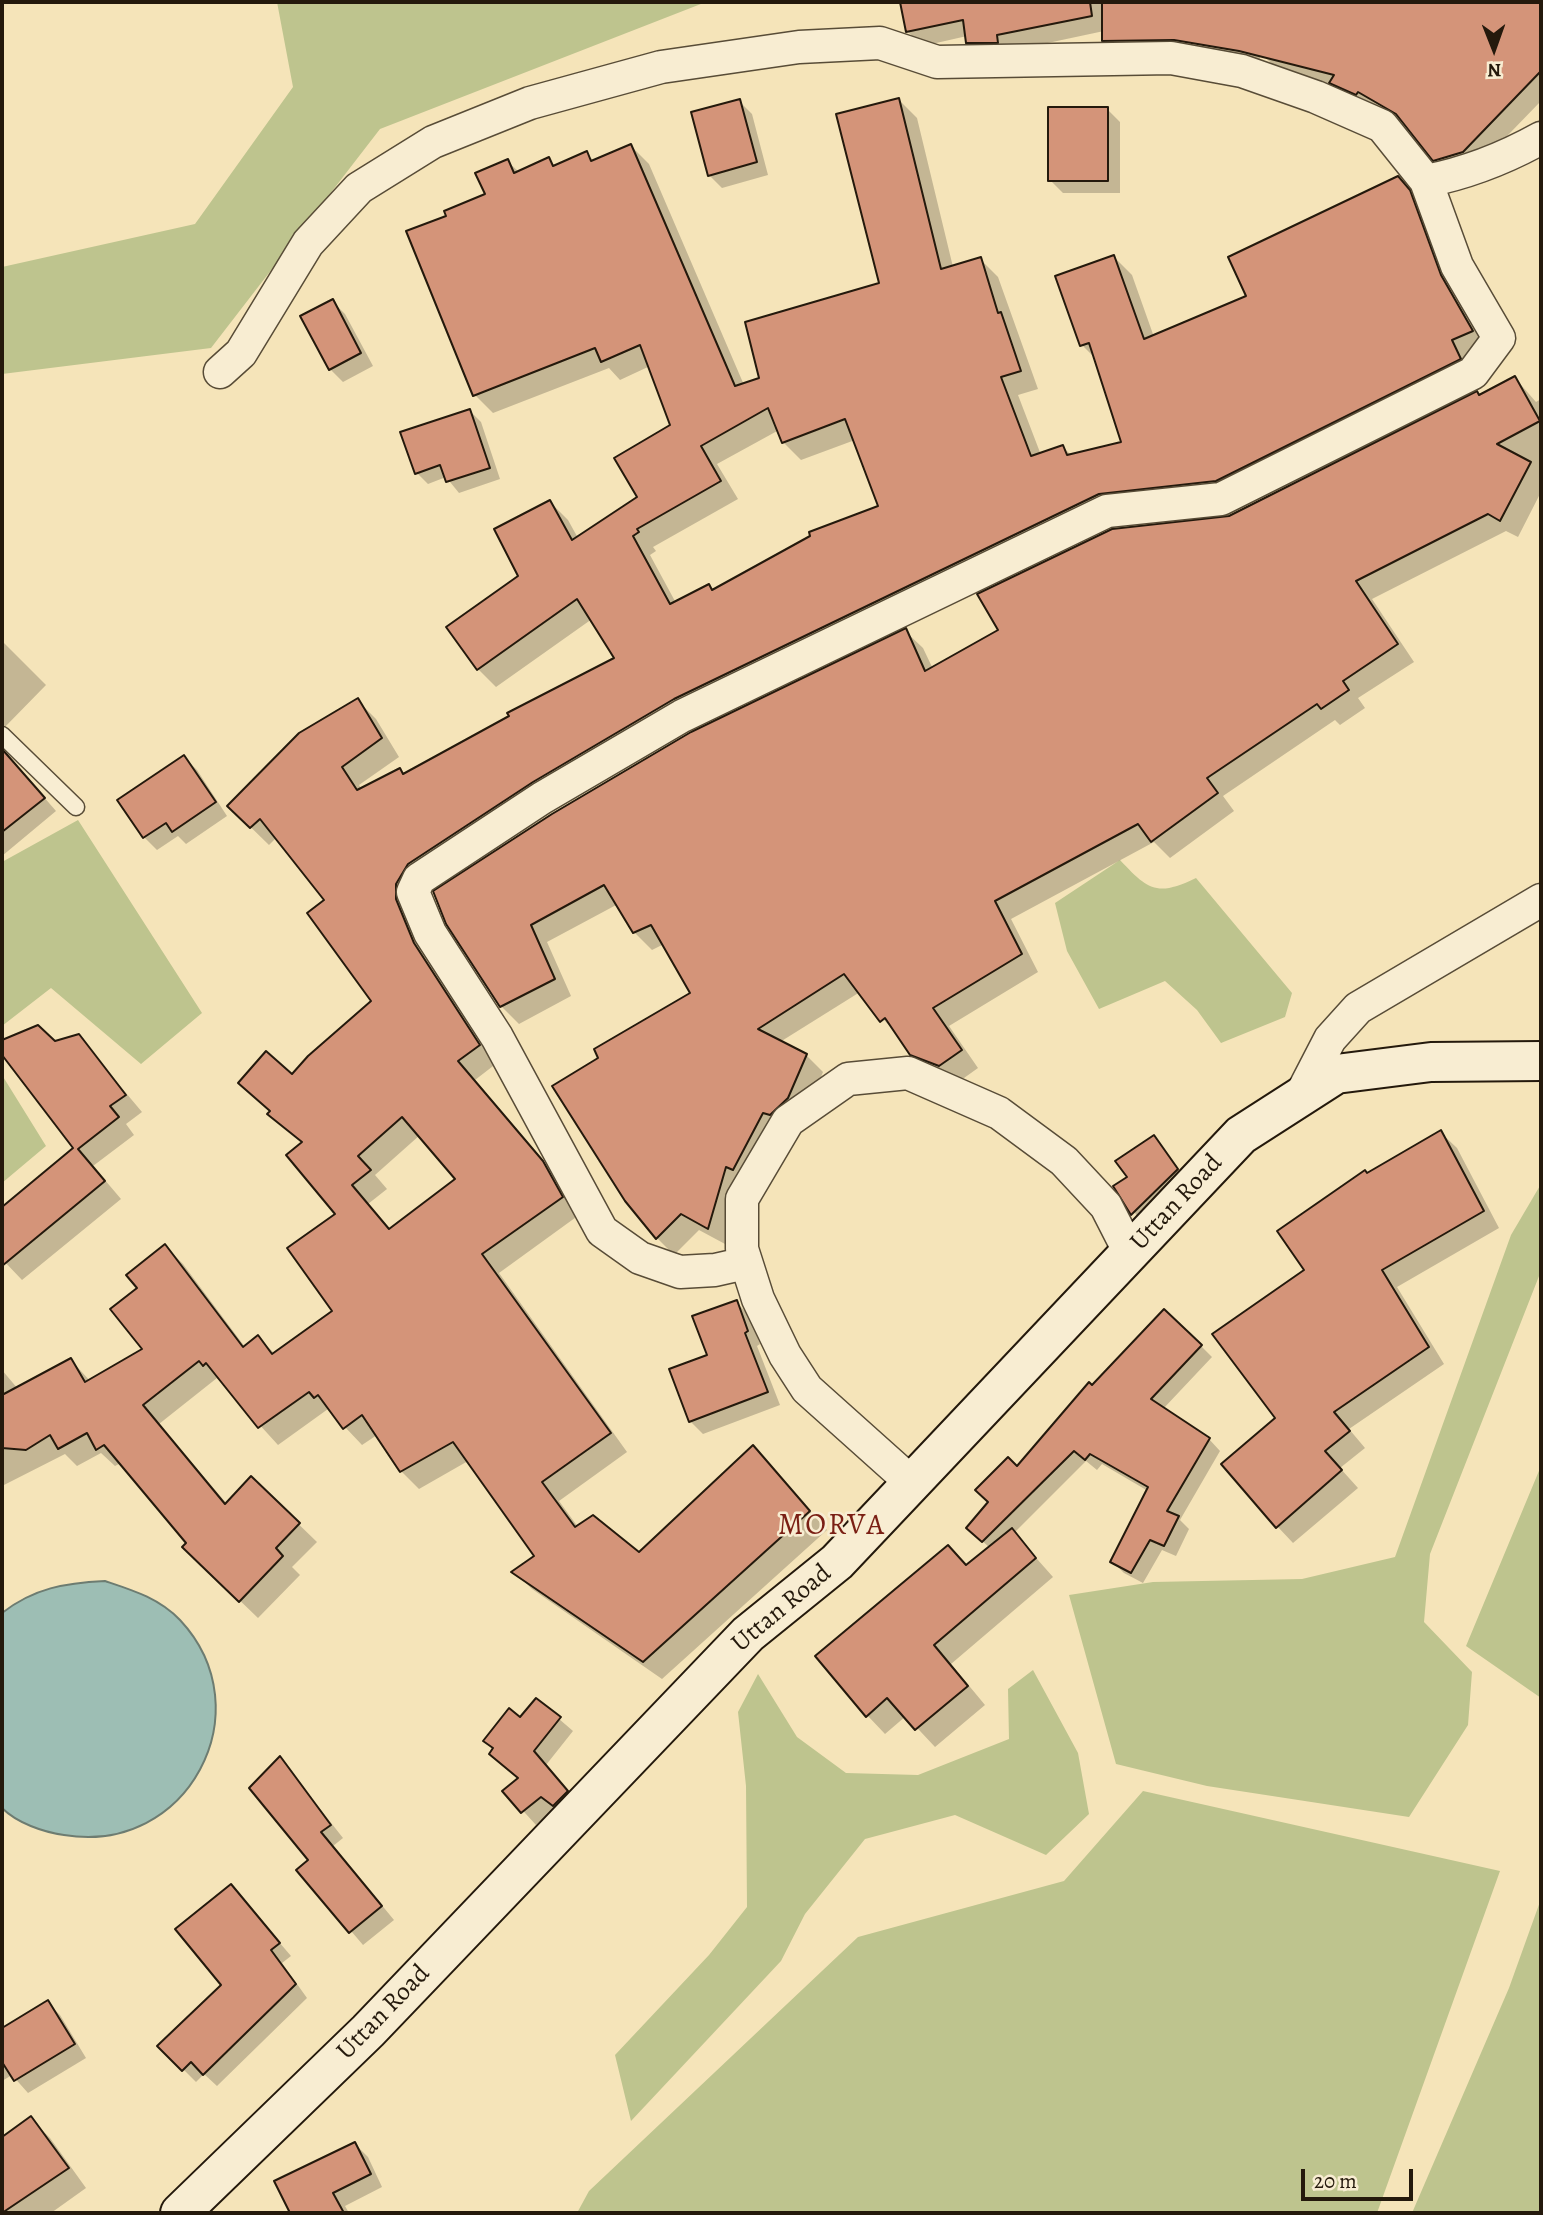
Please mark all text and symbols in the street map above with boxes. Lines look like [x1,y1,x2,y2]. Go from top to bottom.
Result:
north arrow [1459,14,1529,84]
text: N [1487,57,1502,83]
street label: Uttan Road [1124,1148,1230,1258]
district label: MORVA [779,1509,885,1545]
street label: Uttan Road [726,1558,838,1660]
street label: Uttan Road [331,1959,437,2067]
scale bar [1305,2156,1417,2200]
text: 20 m [1314,2167,1357,2195]

